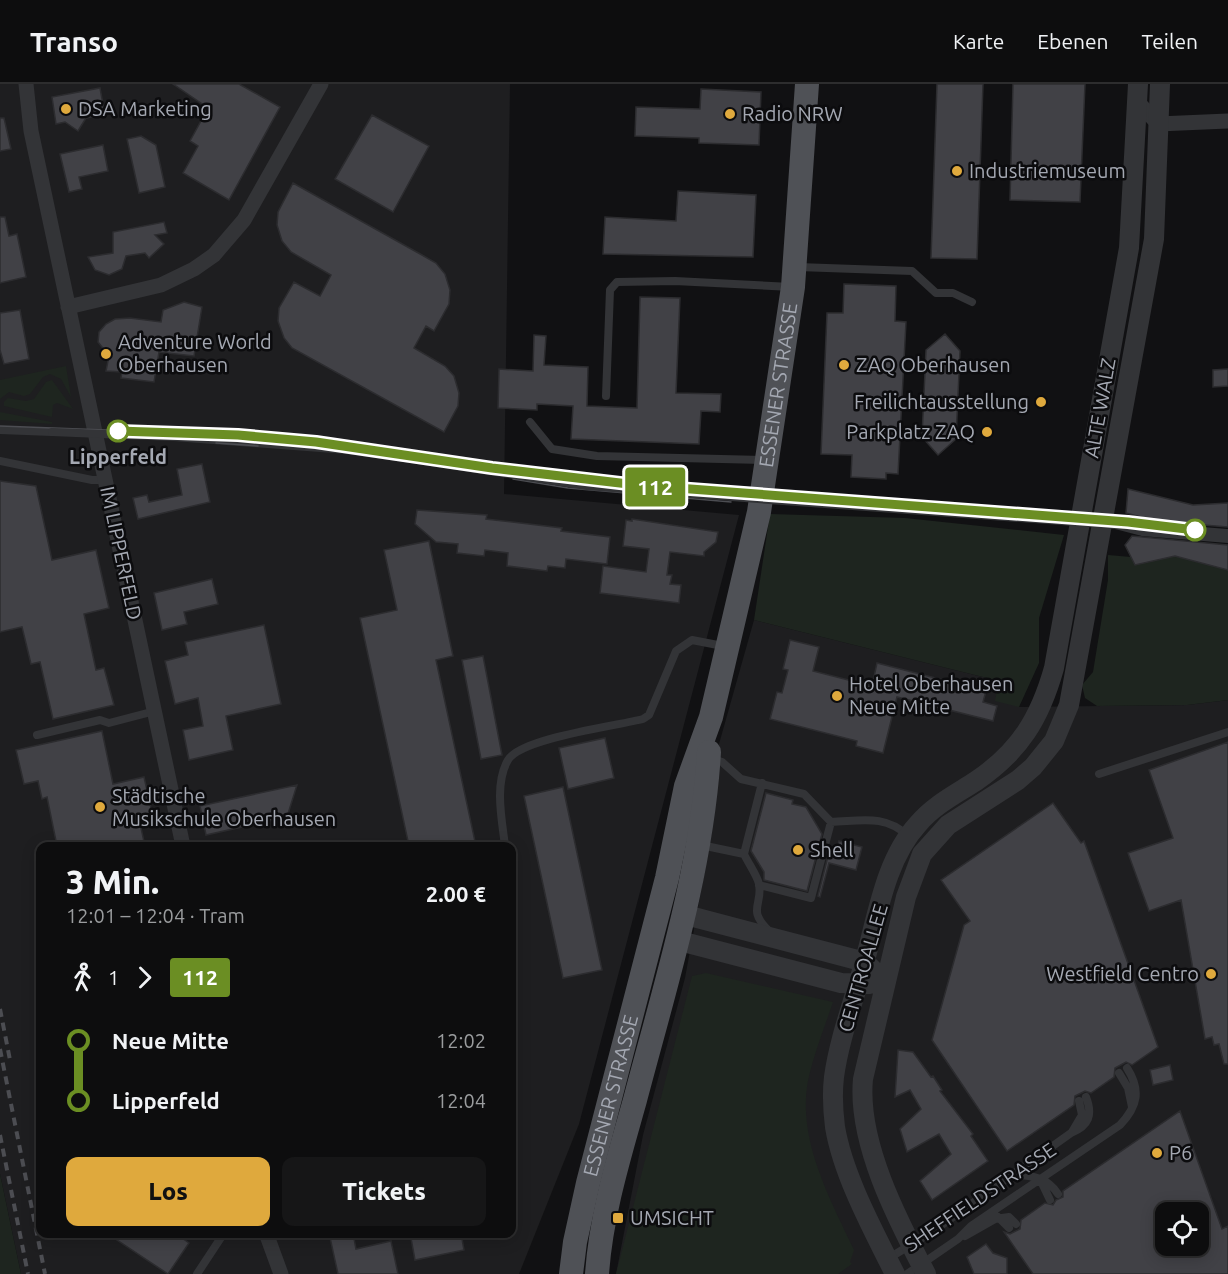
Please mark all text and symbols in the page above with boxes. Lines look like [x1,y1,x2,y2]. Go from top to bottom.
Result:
text: Transo [30,26,118,57]
text: Karte [953,29,1004,53]
text: Ebenen [1037,29,1109,53]
text: Teilen [1142,29,1198,53]
place label: DSA Marketing [78,97,212,120]
marker: DSA Marketing [59,102,73,116]
place label: Radio NRW [742,102,843,125]
marker: Radio NRW [723,107,737,121]
place label: Industriemuseum [969,159,1126,182]
marker: Industriemuseum [950,164,964,178]
street label: ESSENER STRASSE [754,301,801,469]
place label: Adventure World Oberhausen [118,330,272,376]
marker: Adventure World Oberhausen [99,347,113,361]
place label: ZAQ Oberhausen [856,353,1011,376]
street label: ALTE WALZ [1079,356,1120,460]
marker: ZAQ Oberhausen [837,358,851,372]
place label: Freilichtausstellung [854,390,1029,413]
marker: Freilichtausstellung [1034,395,1048,409]
marker: Lipperfeld [107,420,129,442]
place label: Parkplatz ZAQ [846,420,975,443]
marker: Parkplatz ZAQ [980,425,994,439]
place label: Lipperfeld [69,445,167,468]
line badge: 112 [620,468,690,506]
text: 112 [637,475,673,499]
street label: IM LIPPERFELD [96,484,147,622]
unlabelled marker [1184,519,1206,541]
place label: Hotel Oberhausen Neue Mitte [849,672,1013,718]
marker: Hotel Oberhausen Neue Mitte [830,689,844,703]
place label: Städtische Musikschule Oberhausen [112,784,336,830]
marker: Städtische Musikschule Oberhausen [93,800,107,814]
place label: Shell [810,838,853,861]
marker: Shell [791,843,805,857]
text: 3 Min. [66,863,159,900]
text: 2.00 € [426,881,486,906]
street label: CENTROALLEE [833,901,892,1035]
text: 12:01 – 12:04 · Tram [66,904,245,927]
icon: walk [66,961,99,994]
icon: forward [128,961,161,994]
place label: Westfield Centro [1046,962,1199,985]
text: 112 [182,965,218,989]
text: 1 [108,966,119,989]
marker: Westfield Centro [1204,967,1218,981]
street label: ESSENER STRASSE [578,1012,642,1179]
text: Neue Mitte [112,1028,229,1053]
text: 12:02 [436,1029,486,1052]
text: Lipperfeld [112,1088,220,1113]
text: 12:04 [436,1089,486,1112]
street label: SHEFFIELDSTRASSE [900,1137,1060,1256]
place label: P6 [1169,1141,1192,1164]
marker: P6 [1150,1146,1164,1160]
button: Los [66,1157,270,1226]
button: Tickets [282,1157,486,1226]
map controls [1155,1202,1209,1256]
button: locate [1155,1202,1209,1256]
place label: UMSICHT [630,1206,714,1229]
marker: UMSICHT [611,1211,625,1225]

